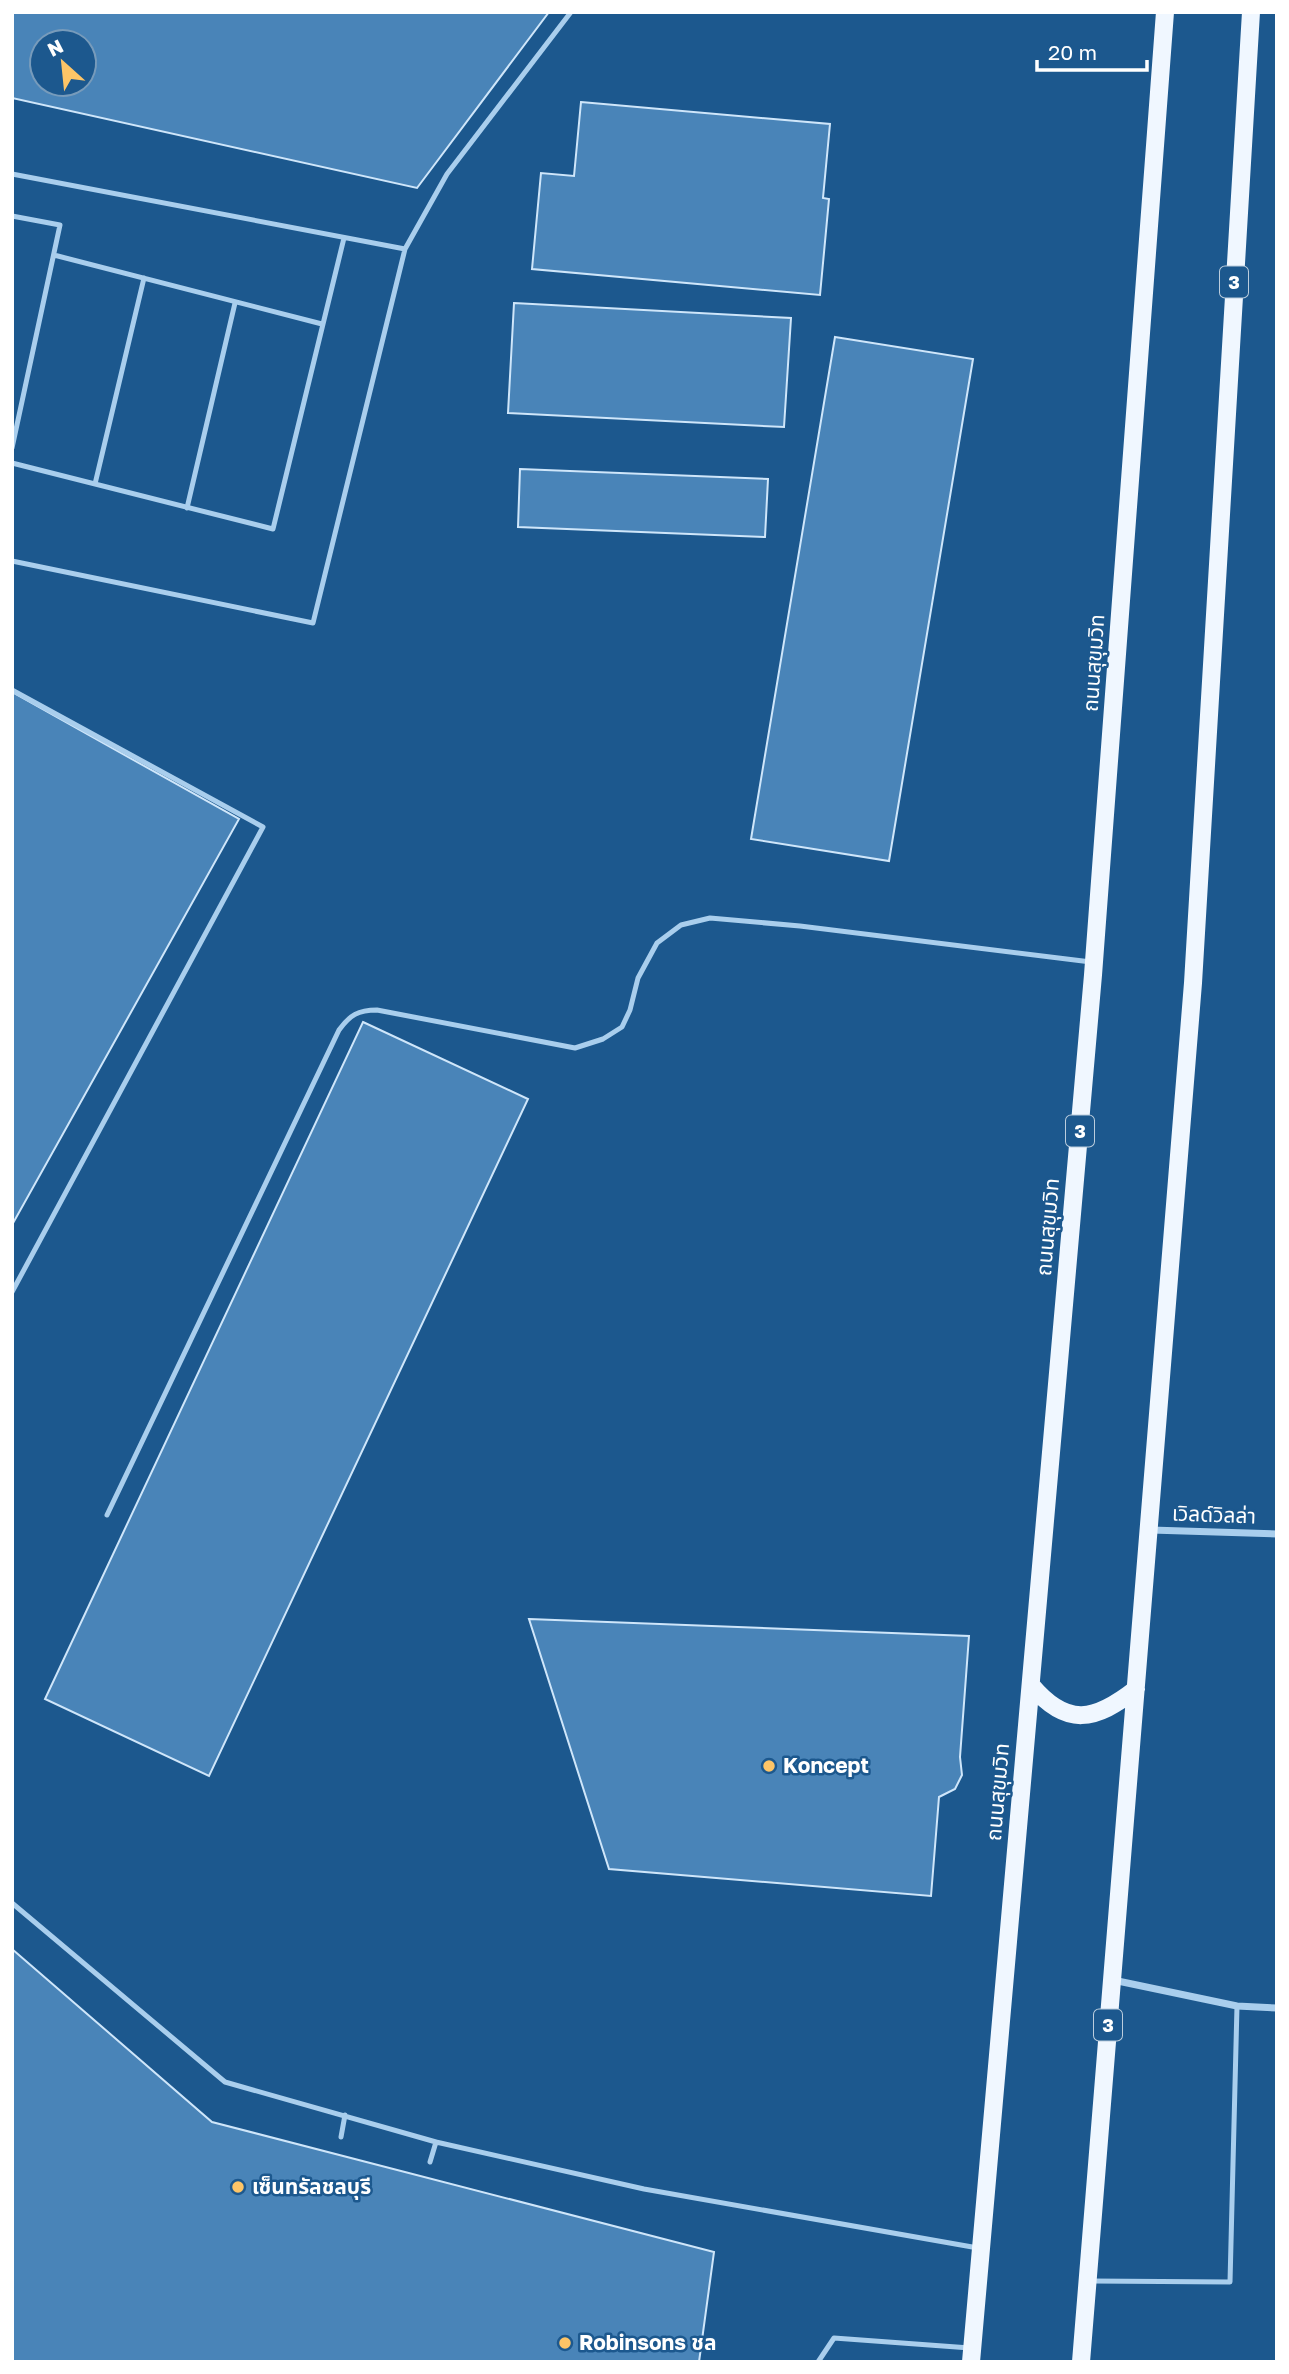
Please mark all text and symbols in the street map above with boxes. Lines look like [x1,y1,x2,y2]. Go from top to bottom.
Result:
north arrow [28,28,98,98]
scale bar [1037,28,1147,72]
text: N [43,34,67,61]
text: 20 m [1048,39,1097,65]
road number: 3 [1220,266,1248,298]
street label: ถนนสุขุมวิท [1077,613,1110,713]
road number: 3 [1066,1116,1094,1147]
street label: ถนนสุขุมวิท [1030,1177,1065,1277]
street label: เวิลด์วิลล่า [1172,1500,1257,1528]
street label: ถนนสุขุมวิท [980,1742,1015,1842]
place label: Koncept [783,1752,869,1778]
marker: Koncept [761,1758,777,1774]
road number: 3 [1094,2010,1122,2040]
place label: เซ็นทรัลชลบุรี [252,2173,371,2200]
marker: เซ็นทรัลชลบุรี [230,2179,246,2195]
place label: Robinsons ชล [579,2329,716,2355]
marker: Robinsons ชล [557,2335,573,2351]

